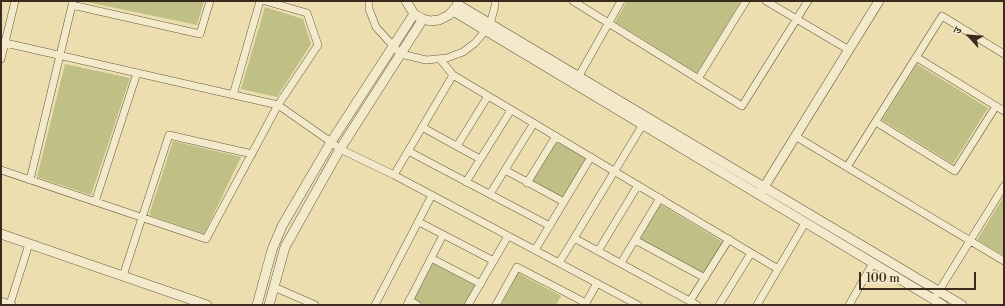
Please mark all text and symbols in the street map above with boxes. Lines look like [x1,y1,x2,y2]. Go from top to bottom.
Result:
north arrow [949,16,989,56]
text: उ [951,25,966,36]
scale bar [861,264,978,290]
text: 100 m [866,271,900,286]

